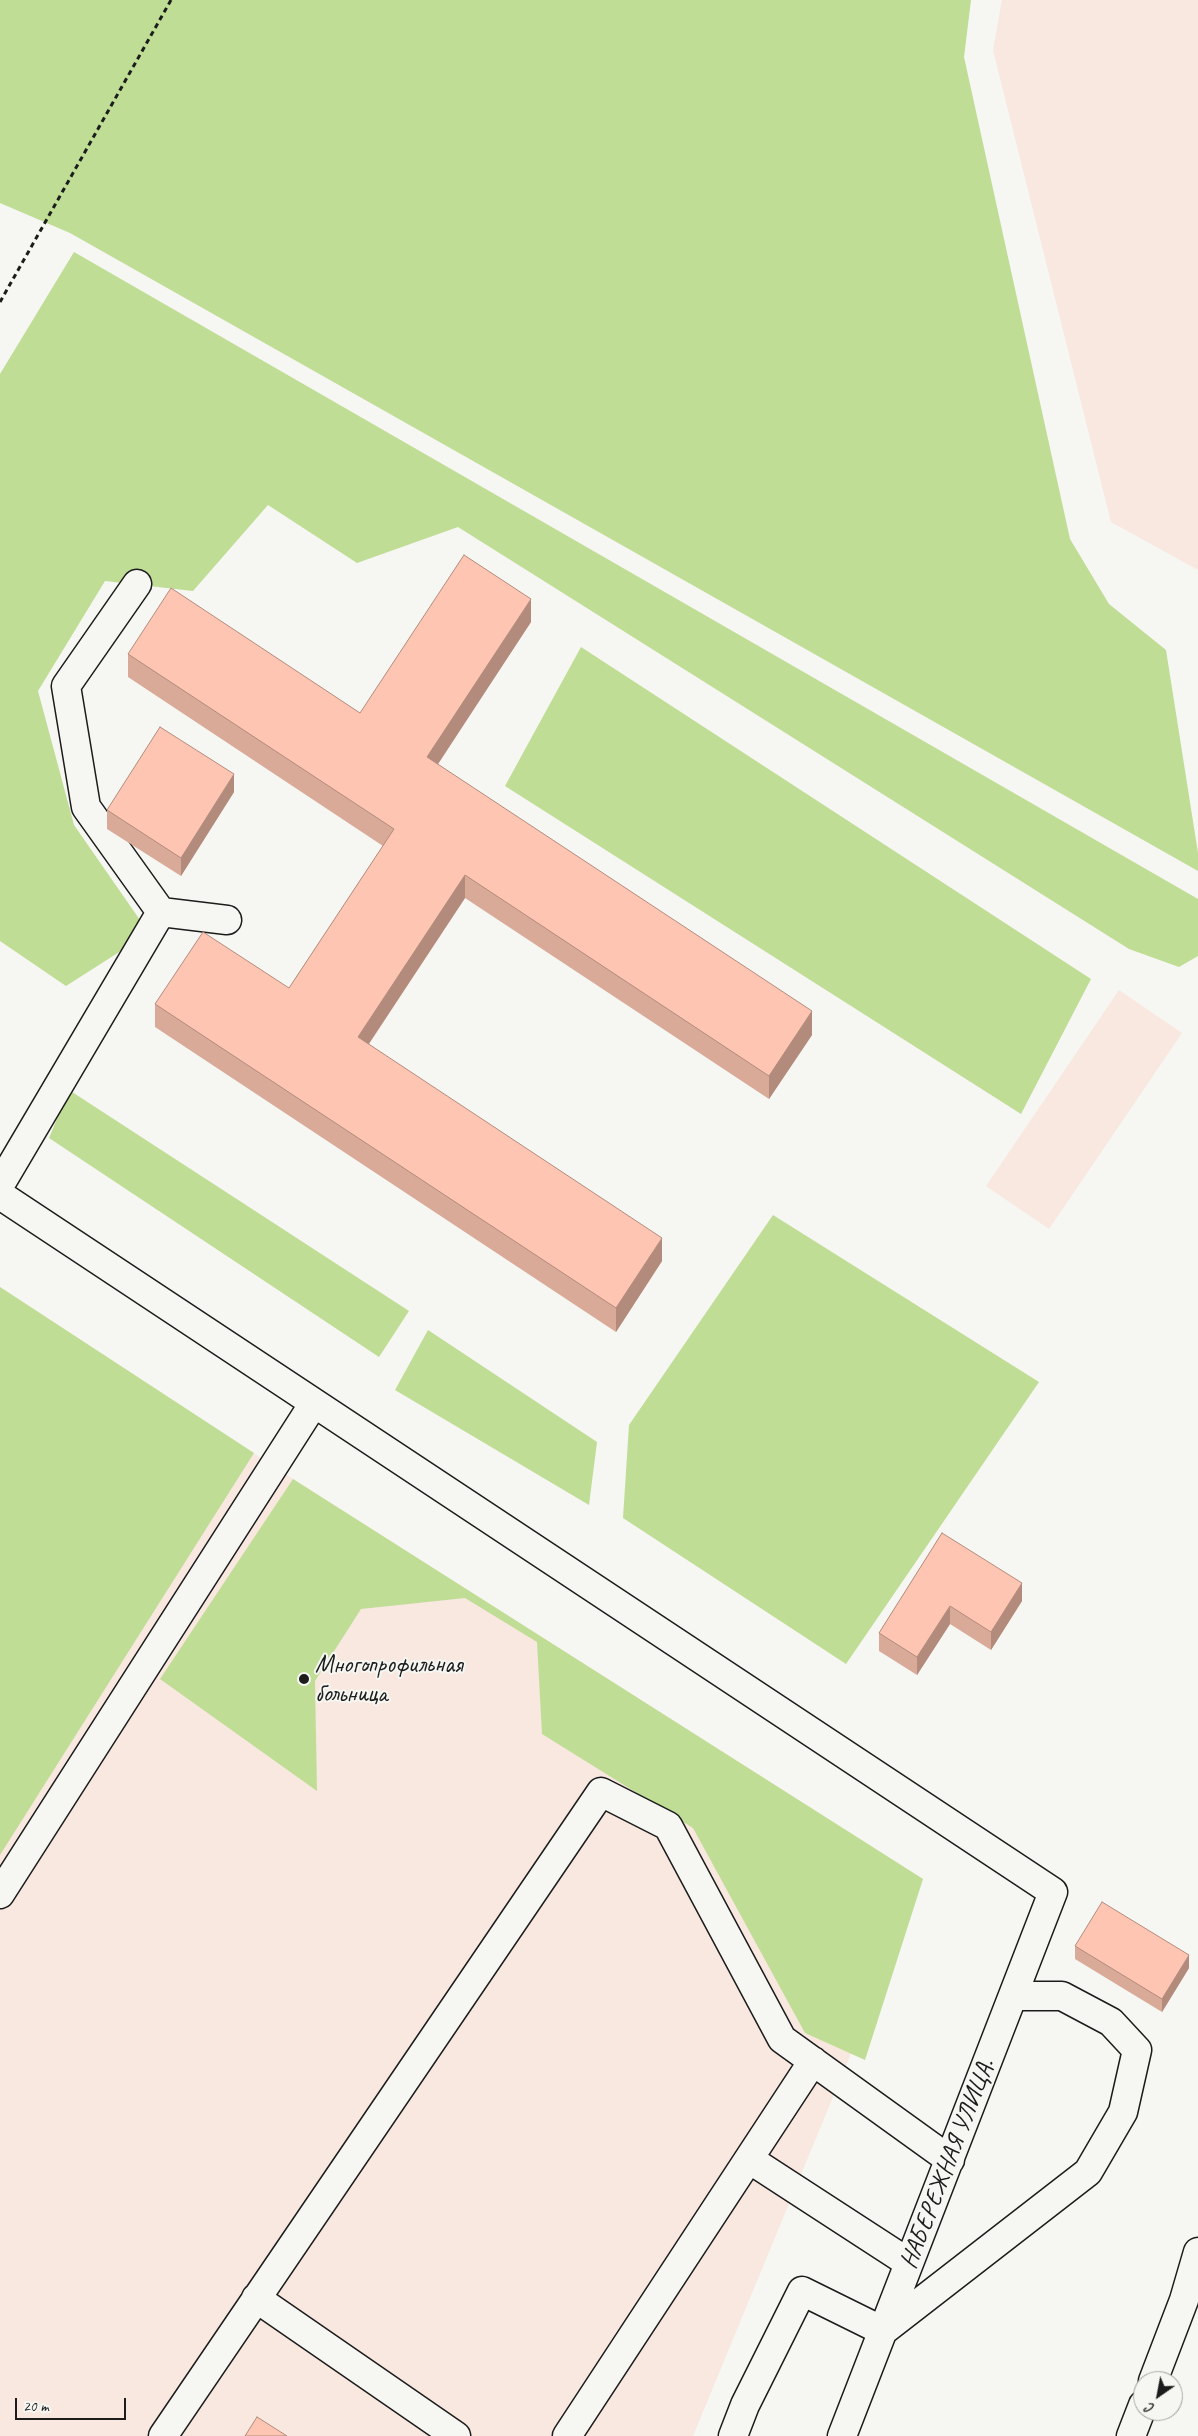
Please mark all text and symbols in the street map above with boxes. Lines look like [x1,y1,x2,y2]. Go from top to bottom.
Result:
place label: Многопрофильная больница [315,1650,463,1709]
marker: Многопрофильная больница [297,1672,311,1686]
street label: НАБЕРЕЖНАЯ УЛИЦА. [894,2055,1002,2273]
north arrow [1133,2371,1183,2421]
scale bar [18,2388,129,2420]
text: 20 m [23,2397,49,2416]
text: С [1143,2399,1158,2417]

